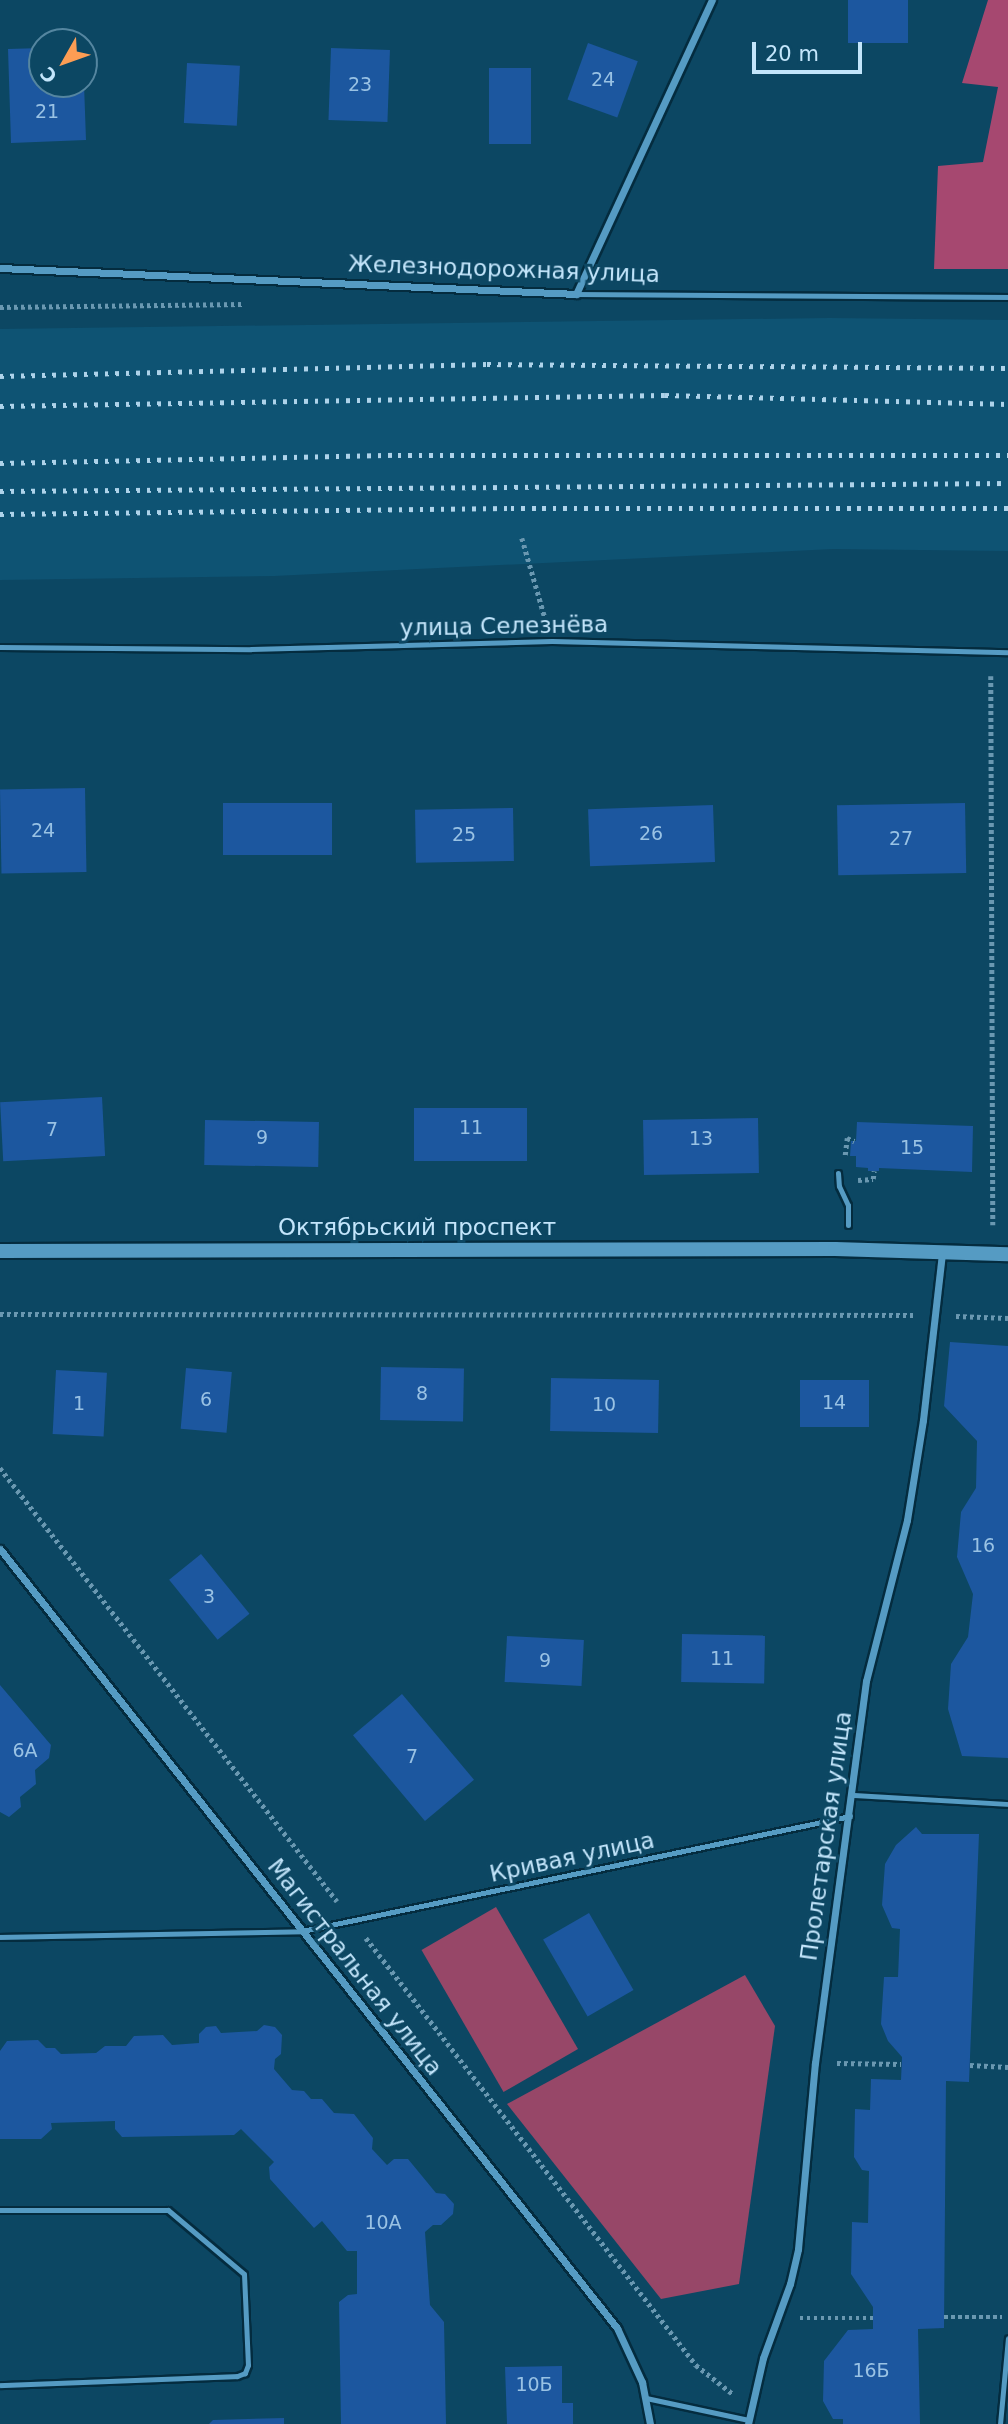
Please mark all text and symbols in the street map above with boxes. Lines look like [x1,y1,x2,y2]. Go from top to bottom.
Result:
north arrow [28,28,98,98]
scale bar [756,28,866,72]
text: 20 m [765,42,819,66]
text: С [36,63,61,88]
house number: 24 [591,69,615,91]
house number: 23 [348,74,372,96]
house number: 21 [35,101,59,123]
street label: Железнодорожная улица [348,250,660,288]
street label: улица Селезнёва [400,610,608,642]
house number: 24 [31,820,55,842]
house number: 26 [639,823,663,845]
house number: 25 [452,824,476,846]
house number: 27 [889,828,913,850]
house number: 11 [459,1117,483,1139]
house number: 7 [46,1119,58,1141]
house number: 9 [256,1127,268,1149]
house number: 13 [689,1128,713,1150]
house number: 15 [900,1137,924,1159]
street label: Октябрьский проспект [278,1213,556,1241]
house number: 8 [416,1383,428,1405]
house number: 6 [200,1389,212,1411]
house number: 14 [822,1392,846,1414]
house number: 1 [73,1393,85,1415]
house number: 10 [592,1394,616,1416]
house number: 16 [971,1535,995,1557]
house number: 3 [203,1586,215,1608]
house number: 11 [710,1648,734,1670]
house number: 9 [539,1650,551,1672]
street label: Пролетарская улица [795,1709,857,1963]
house number: 6А [12,1740,38,1762]
house number: 7 [406,1746,418,1768]
street label: Кривая улица [487,1826,657,1888]
street label: Магистральная улица [262,1853,448,2081]
house number: 10А [364,2212,402,2234]
house number: 16Б [852,2360,890,2382]
house number: 10Б [515,2374,553,2396]

